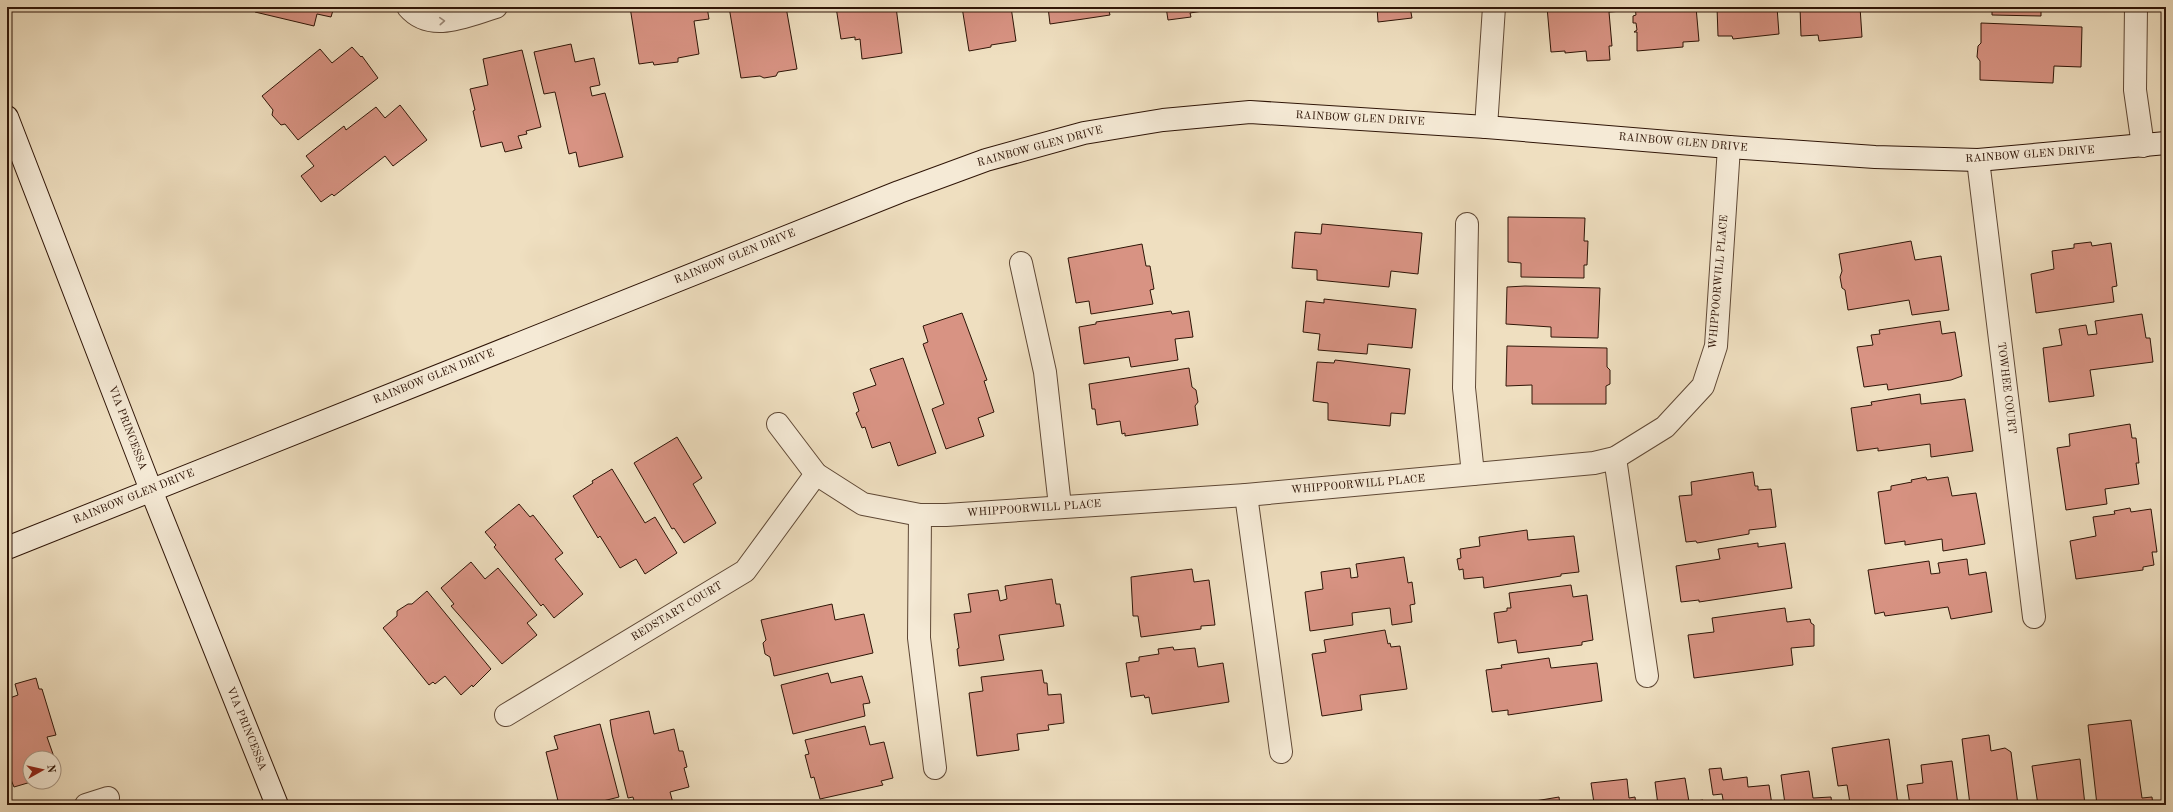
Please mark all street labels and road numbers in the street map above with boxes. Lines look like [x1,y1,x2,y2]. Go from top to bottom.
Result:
street label: RAINBOW GLEN DRIVE [1295,110,1425,128]
street label: RAINBOW GLEN DRIVE [976,125,1104,169]
street label: RAINBOW GLEN DRIVE [1618,132,1748,154]
street label: RAINBOW GLEN DRIVE [1965,145,2095,165]
street label: WHIPPOORWILL PLACE [1708,214,1730,350]
street label: RAINBOW GLEN DRIVE [673,228,797,286]
street label: TOWHEE COURT [1995,341,2017,435]
street label: RAINBOW GLEN DRIVE [372,348,496,406]
street label: VIA PRINCESSA [106,384,148,472]
street label: RAINBOW GLEN DRIVE [72,468,196,526]
street label: WHIPPOORWILL PLACE [1290,474,1426,496]
street label: WHIPPOORWILL PLACE [966,499,1102,519]
street label: REDSTART COURT [630,580,725,644]
street label: VIA PRINCESSA [224,686,268,773]

